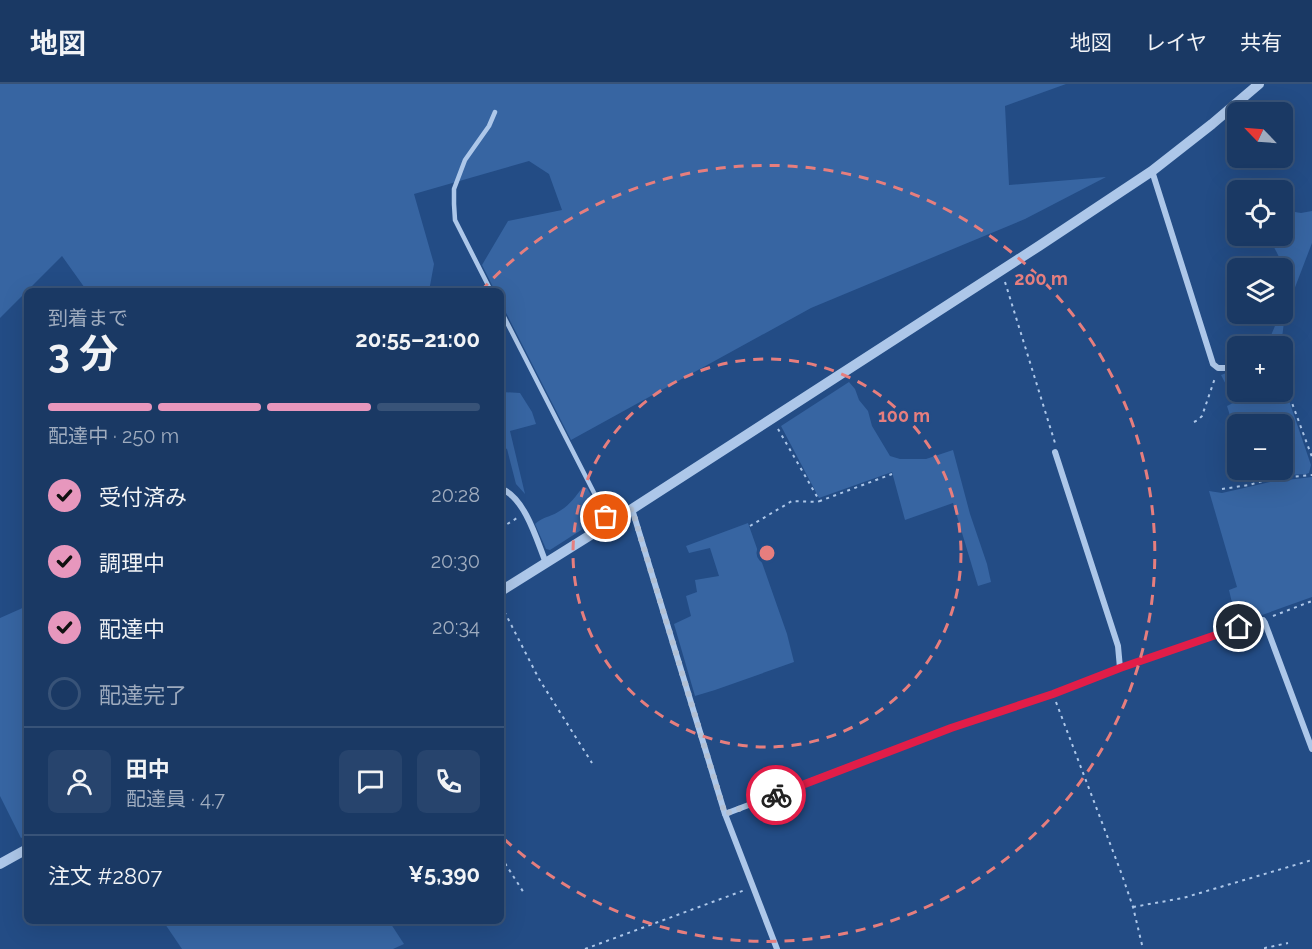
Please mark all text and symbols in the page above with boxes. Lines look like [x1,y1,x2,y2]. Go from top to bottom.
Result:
text: 地図 [30,27,86,60]
text: 地図 [1070,30,1112,55]
text: レイヤ [1145,30,1207,55]
text: 共有 [1240,30,1282,55]
north arrow [1227,102,1293,168]
map controls [1227,102,1293,480]
button: locate [1227,180,1293,246]
button: layers [1227,258,1293,324]
text: 200 m [1014,268,1068,289]
text: 到着まで [48,306,128,330]
text: 20:55–21:00 [355,326,480,352]
text: 3 分 [48,330,118,376]
button: + [1227,336,1293,402]
text: 100 m [878,405,930,426]
button: − [1227,414,1293,480]
text: 配達中 · 250 m [48,424,179,448]
icon: check [48,479,81,512]
text: 20:28 [431,483,480,507]
text: 受付済み [99,484,187,510]
pin [580,491,631,542]
icon: bag [589,500,622,533]
centre of rings [757,543,777,563]
icon: check [48,545,81,578]
text: 20:30 [431,549,480,573]
text: 調理中 [99,550,165,576]
pin [1213,601,1264,652]
icon: home [1222,610,1255,643]
icon: check [48,611,81,644]
text: 20:34 [432,615,480,639]
text: 配達中 [99,616,165,642]
text: 配達完了 [99,682,187,708]
button: person [48,750,111,813]
button: chat [339,750,402,813]
button: phone [417,750,480,813]
text: 田中 [126,756,170,782]
courier [746,765,806,825]
icon: bike [760,779,793,812]
text: 配達員 · 4.7 [126,787,225,811]
text: ¥5,390 [408,861,480,887]
text: 注文 #2807 [48,863,162,889]

